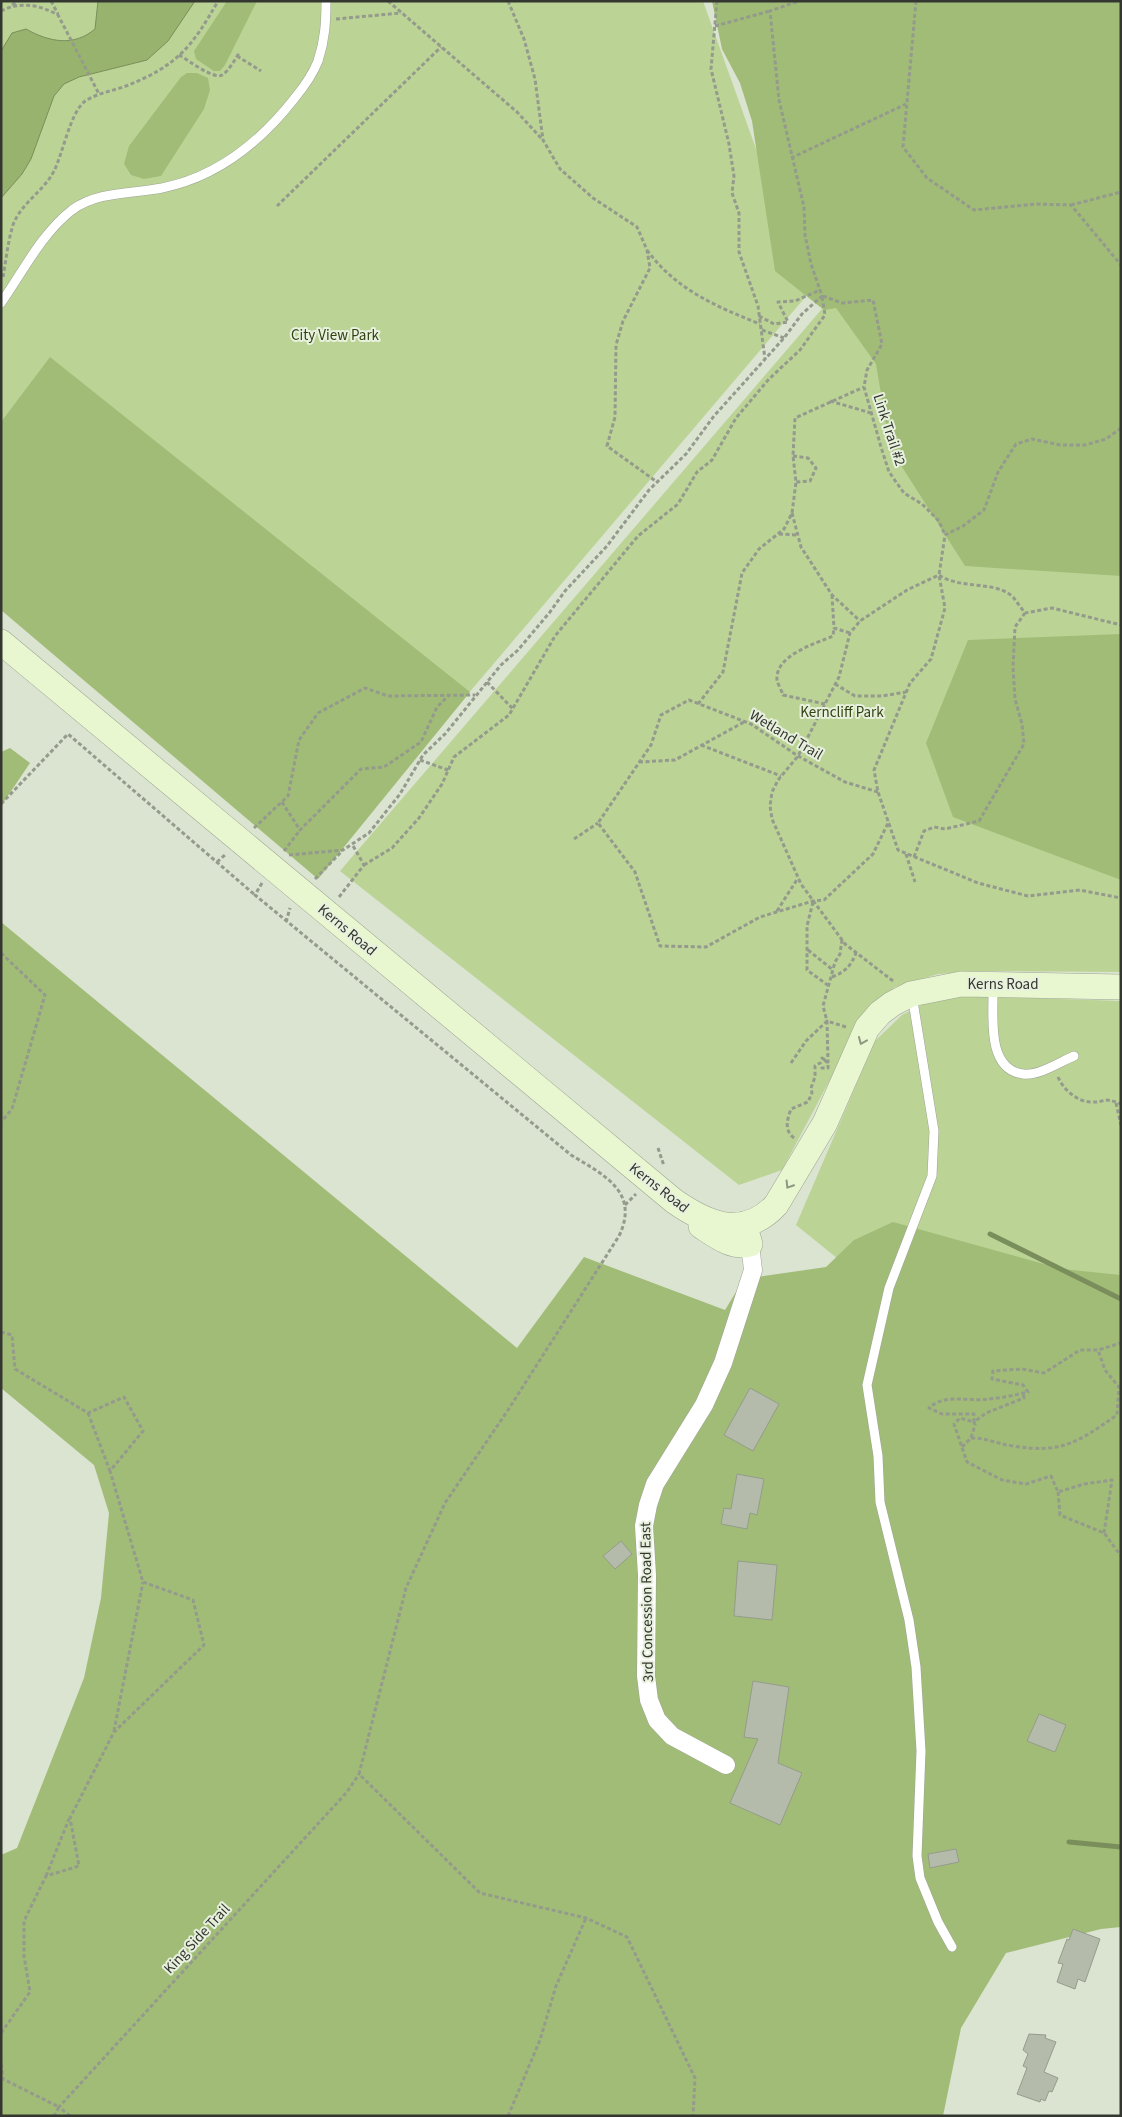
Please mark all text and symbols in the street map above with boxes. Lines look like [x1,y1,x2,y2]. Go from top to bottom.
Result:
park label: City View Park [291,325,380,346]
street label: Link Trail #2 [867,391,911,469]
park label: Kerncliff Park [800,702,884,723]
street label: Wetland Trail [745,705,827,765]
street label: Kerns Road [313,899,381,961]
street label: Kerns Road [968,974,1038,995]
one-way arrow [858,1036,868,1045]
street label: Kerns Road [625,1158,693,1218]
one-way arrow [785,1180,795,1189]
street label: 3rd Concession Road East [635,1522,659,1682]
street label: King Side Trail [159,1899,235,1979]

